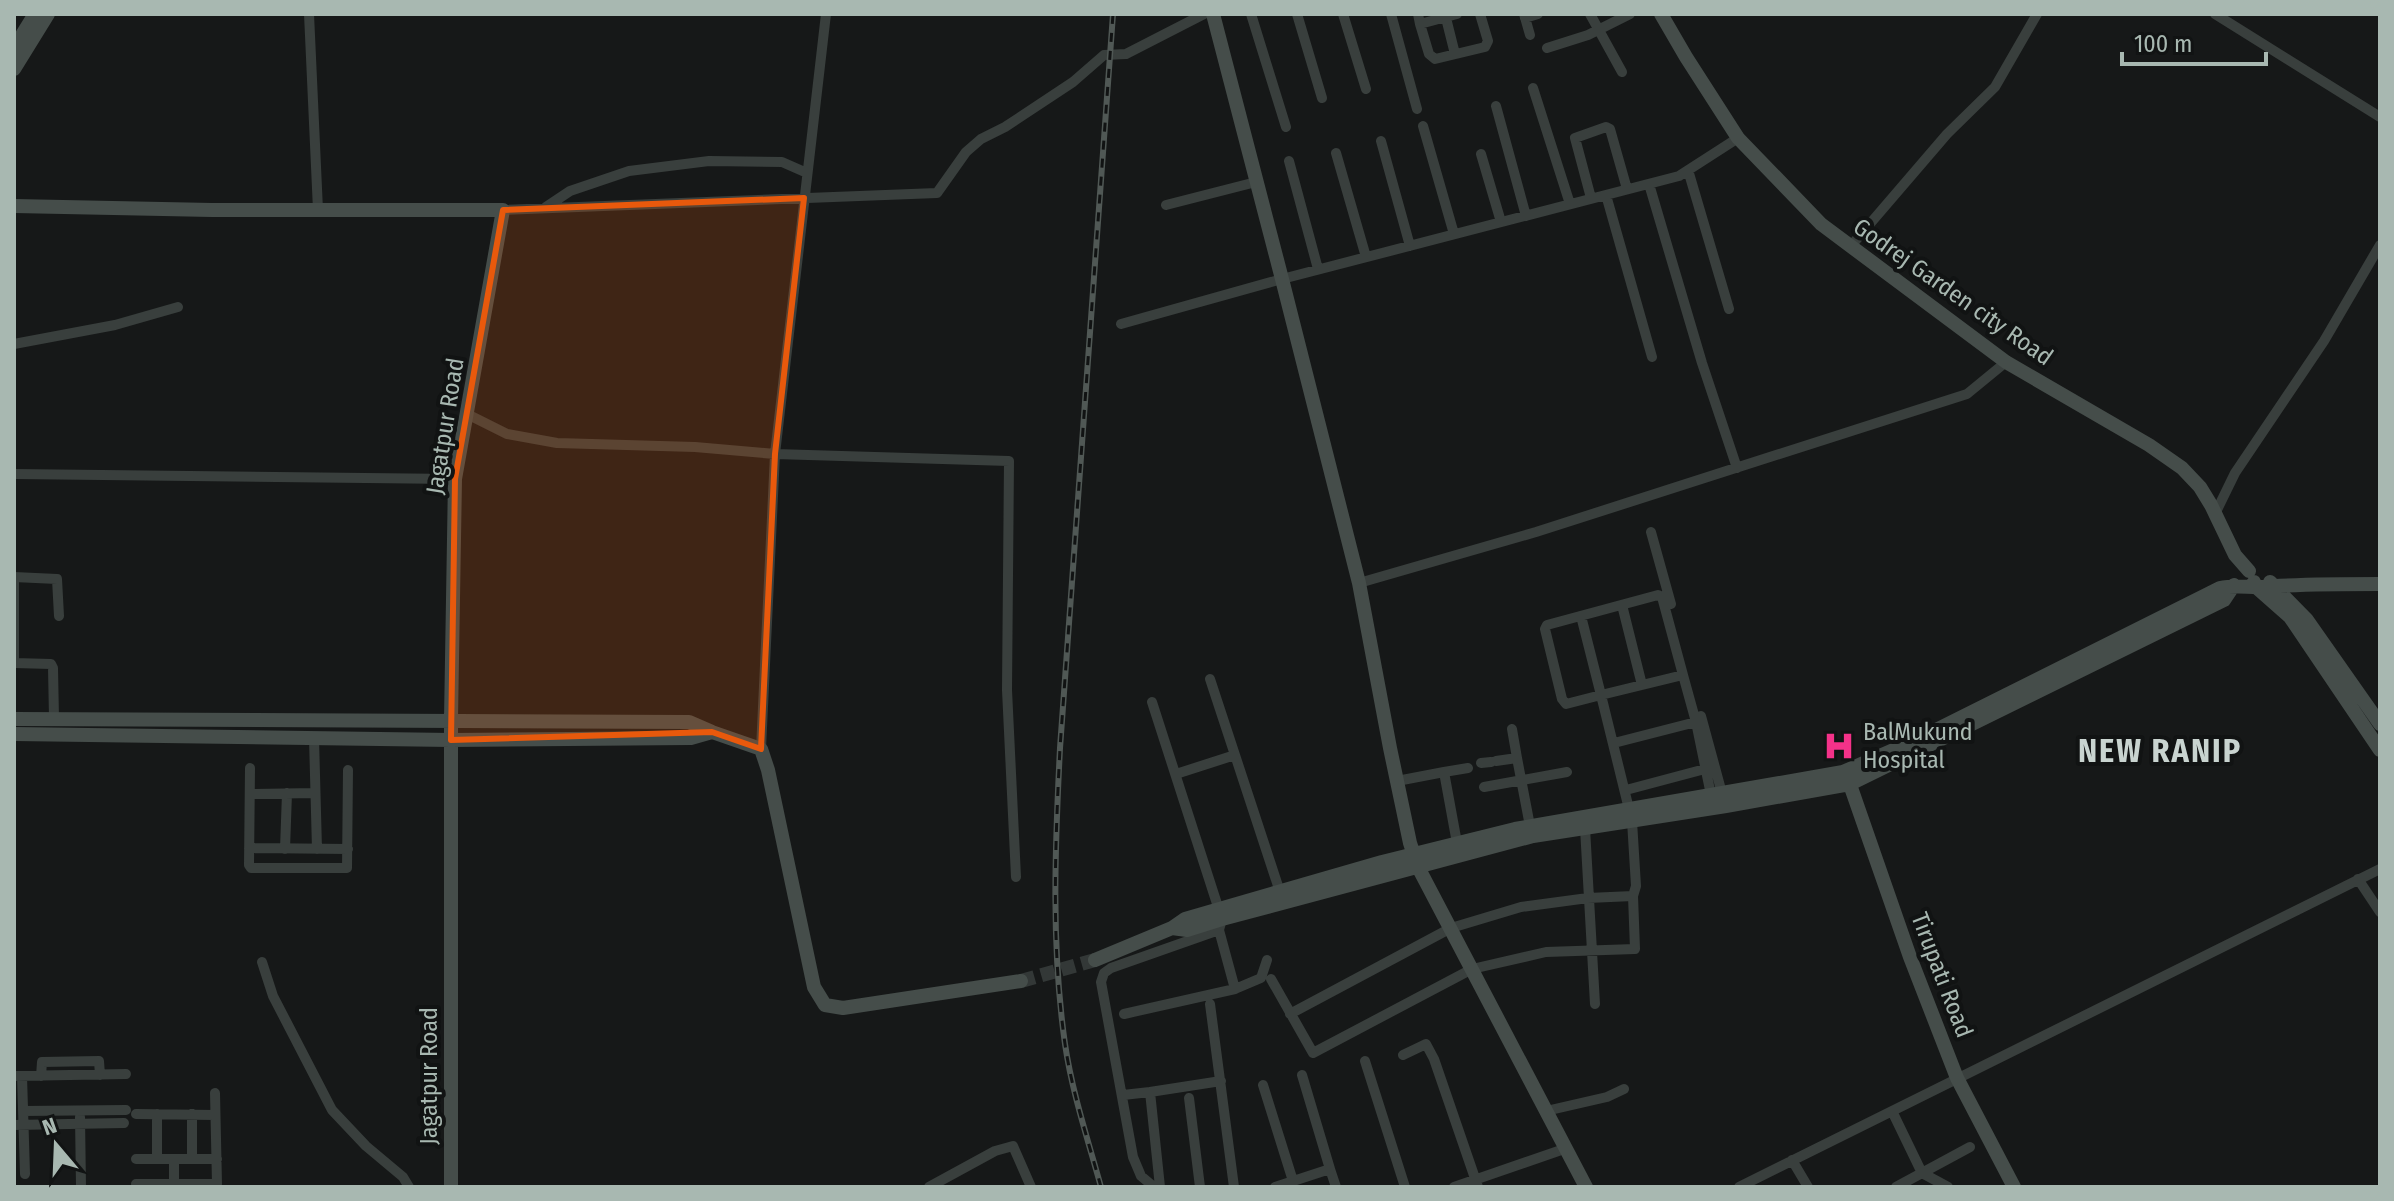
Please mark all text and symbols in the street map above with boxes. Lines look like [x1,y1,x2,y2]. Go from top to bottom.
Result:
scale bar [2122,16,2266,66]
text: 100 m [2134,30,2192,58]
street label: Godrej Garden city Road [1848,213,2058,371]
street label: Jagatpur Road [420,356,470,496]
place label: BalMukund Hospital [1863,718,1973,774]
hospital icon: BalMukund Hospital [1822,729,1856,763]
district label: NEW RANIP [2078,732,2242,770]
street label: Tirupati Road [1905,909,1979,1041]
street label: Jagatpur Road [415,1007,443,1145]
north arrow [16,1105,96,1185]
text: N [39,1112,60,1141]

